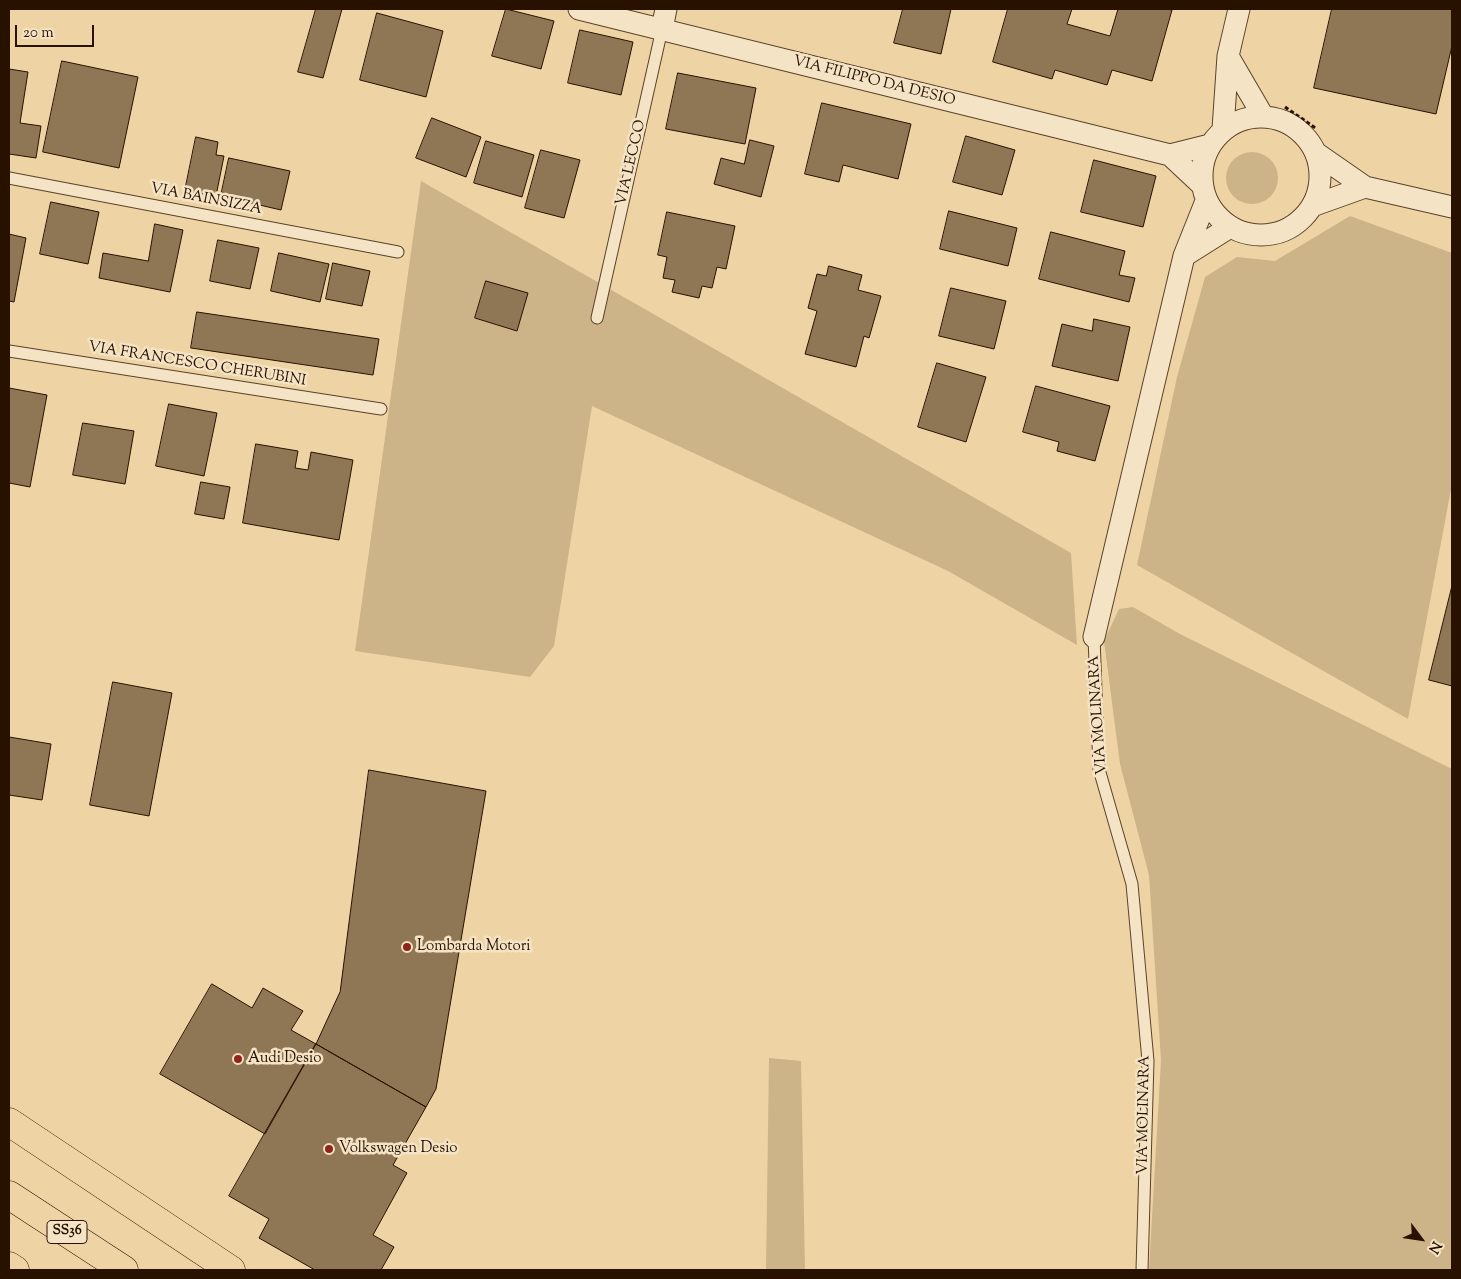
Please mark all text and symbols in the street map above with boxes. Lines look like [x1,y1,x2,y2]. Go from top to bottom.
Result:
scale bar [18,15,96,47]
text: 20 m [23,23,54,44]
street label: VIA FILIPPO DA DESIO [791,53,957,111]
street label: VIA LECCO [613,118,651,208]
street label: VIA BAINSIZZA [149,180,263,220]
street label: VIA FRANCESCO CHERUBINI [87,339,307,391]
street label: VIA MOLINARA [1086,655,1112,775]
place label: Lombarda Motori [417,938,531,956]
marker: Lombarda Motori [401,941,413,953]
place label: Audi Desio [248,1050,321,1068]
marker: Audi Desio [232,1053,244,1065]
street label: VIA MOLINARA [1135,1055,1155,1175]
place label: Volkswagen Desio [339,1140,458,1158]
marker: Volkswagen Desio [323,1143,335,1155]
north arrow [1396,1214,1446,1264]
road number: SS36 [47,1220,87,1244]
text: N [1422,1237,1445,1257]

